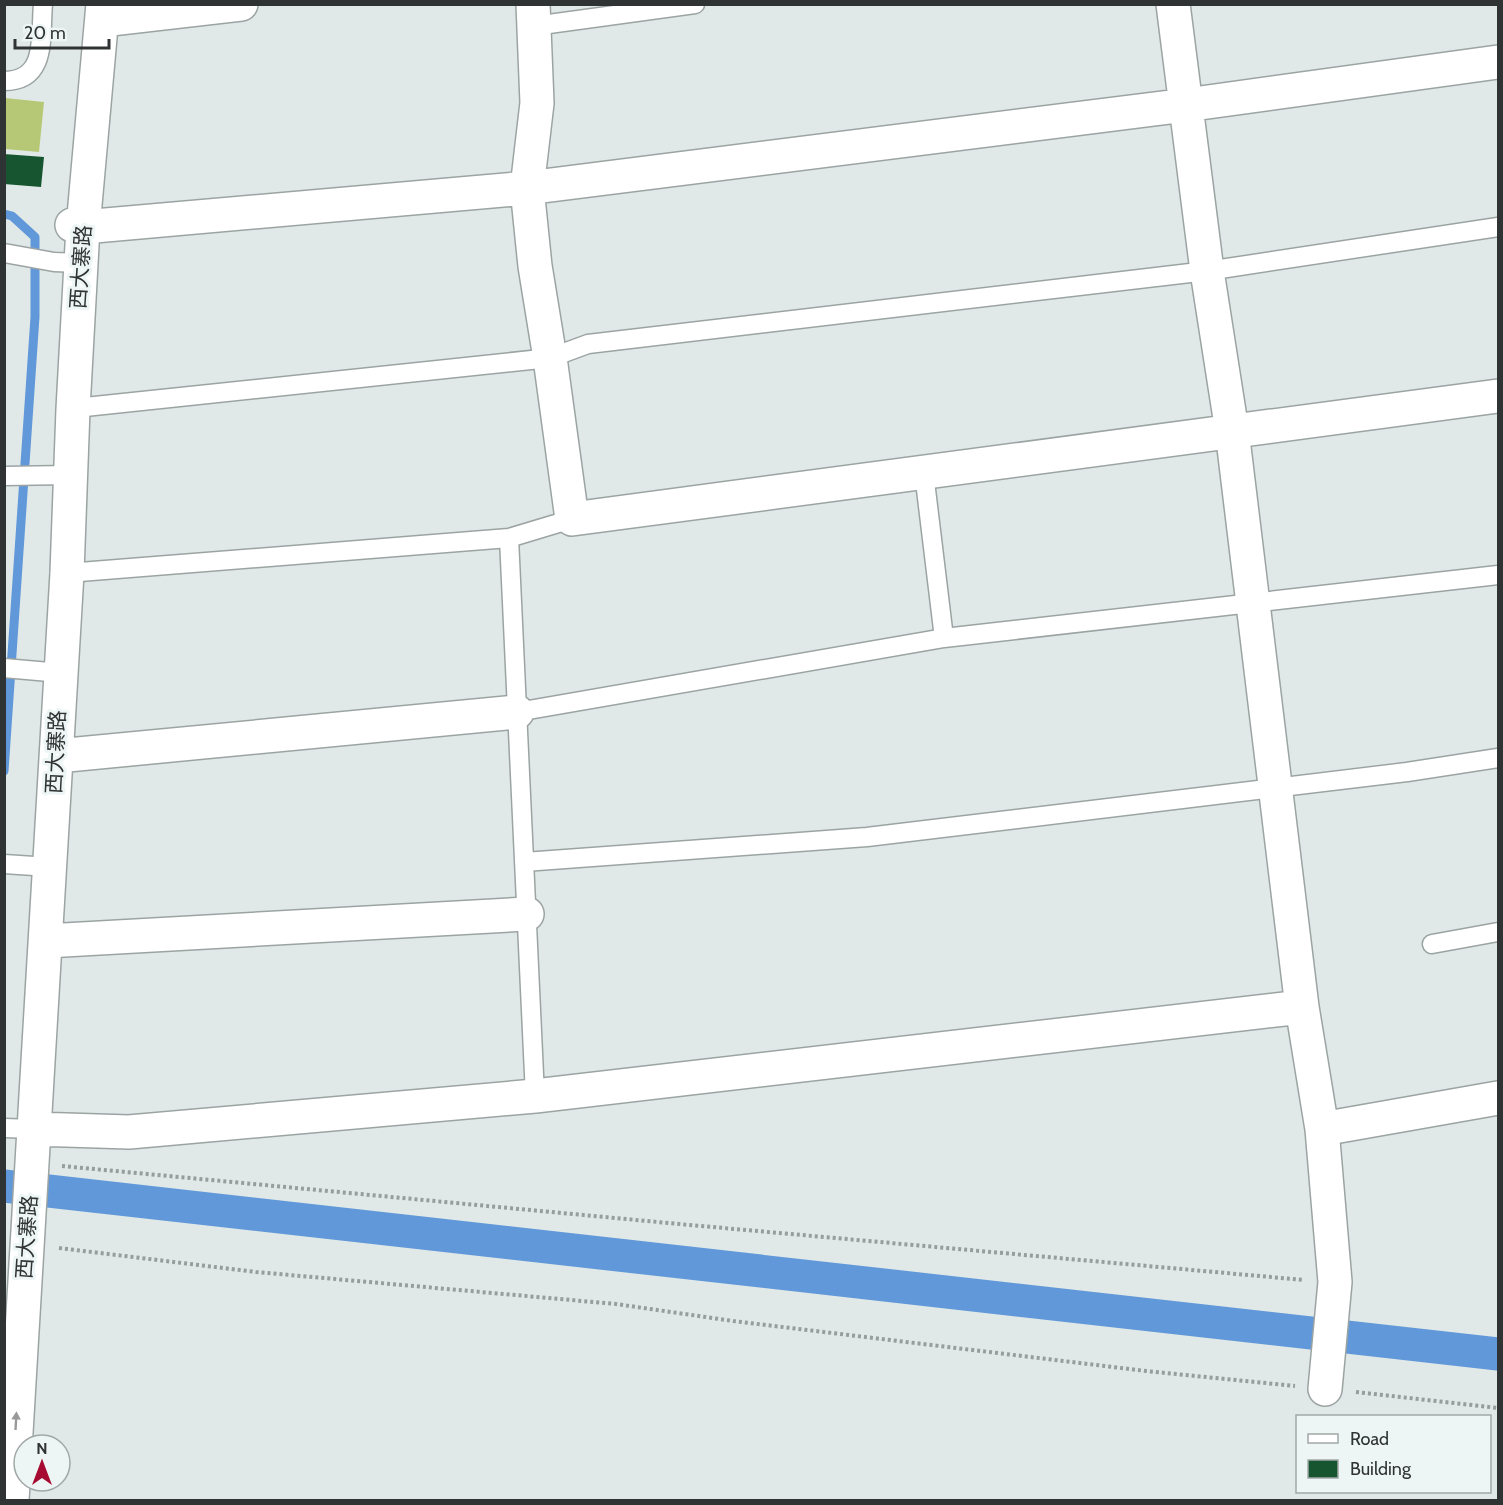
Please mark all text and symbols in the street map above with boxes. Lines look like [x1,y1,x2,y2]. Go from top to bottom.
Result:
scale bar [15,12,110,50]
text: 20 m [24,22,66,44]
street label: 西大寨路 [65,224,96,310]
street label: 西大寨路 [41,709,70,795]
street label: 西大寨路 [11,1194,42,1280]
one-way arrow [12,1412,21,1431]
legend [1296,1415,1491,1493]
text: Road [1350,1428,1389,1450]
north arrow [12,1433,72,1493]
text: N [36,1439,48,1458]
text: Building [1350,1458,1412,1480]

